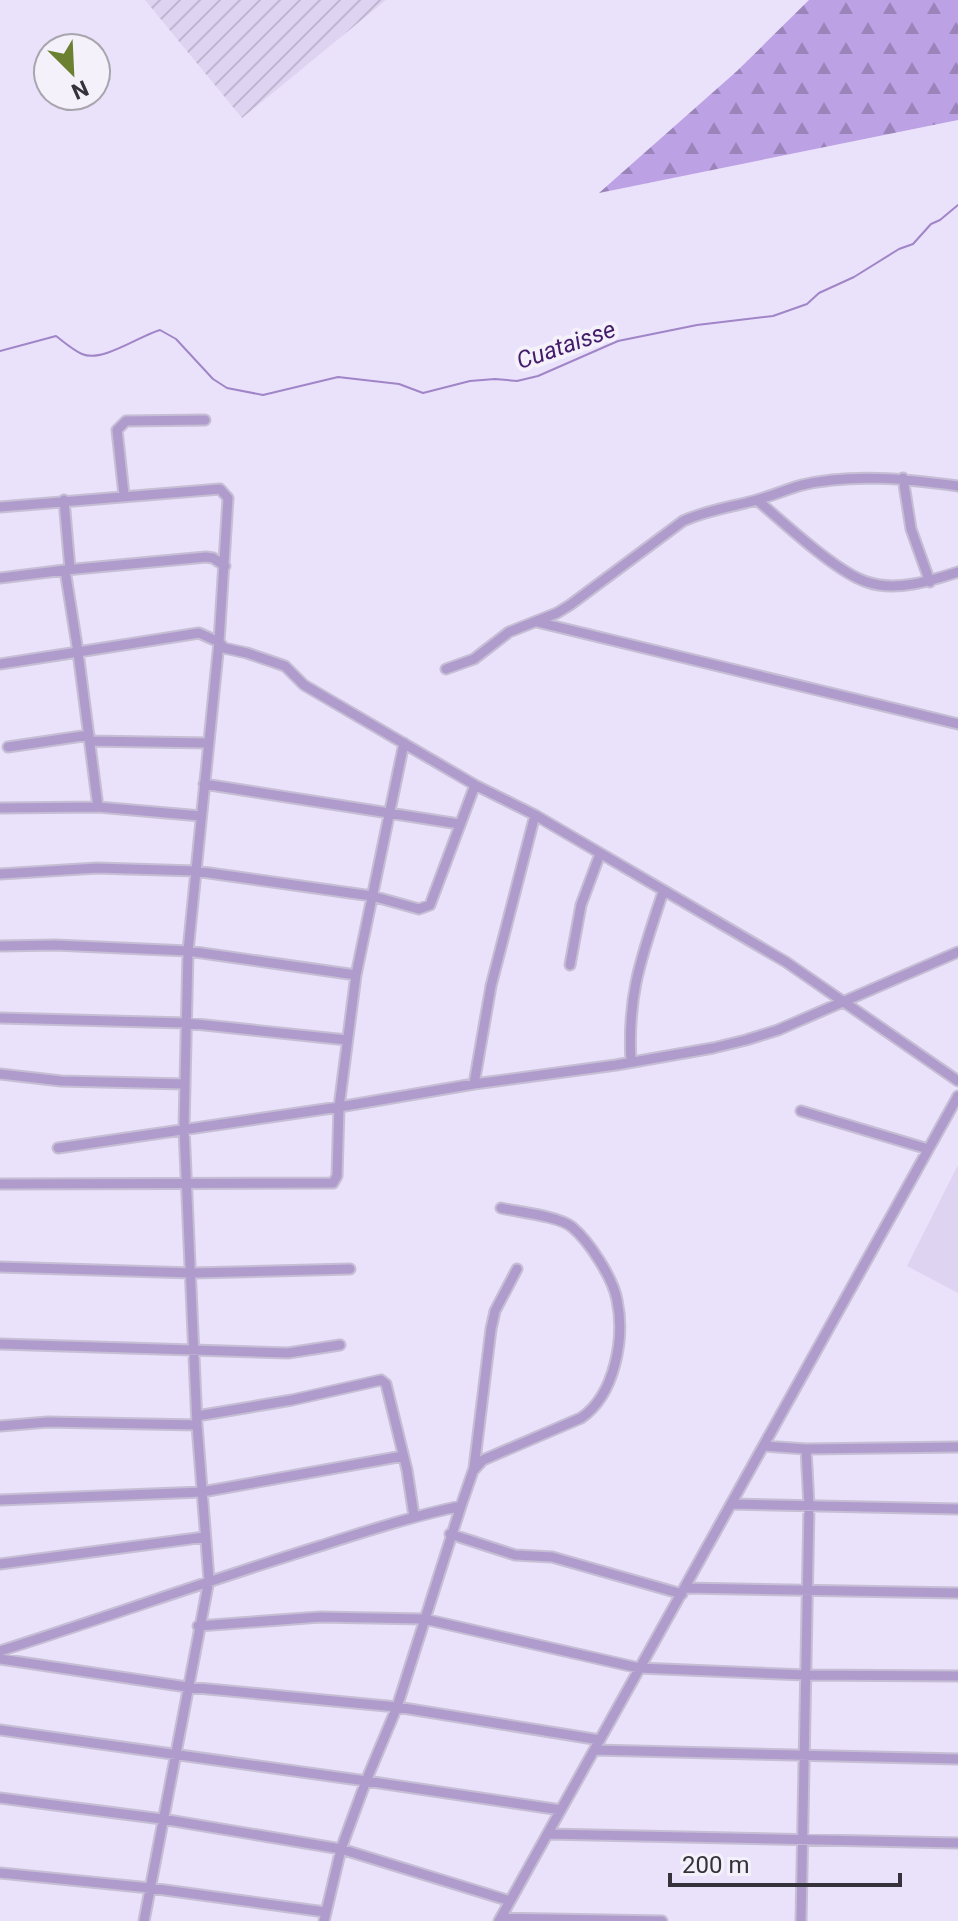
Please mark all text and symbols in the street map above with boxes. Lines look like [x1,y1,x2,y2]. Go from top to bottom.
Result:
north arrow [32,32,112,112]
text: N [68,75,92,104]
water label: Cuataisse [513,315,619,375]
scale bar [670,1837,900,1887]
text: 200 m [682,1851,749,1879]

